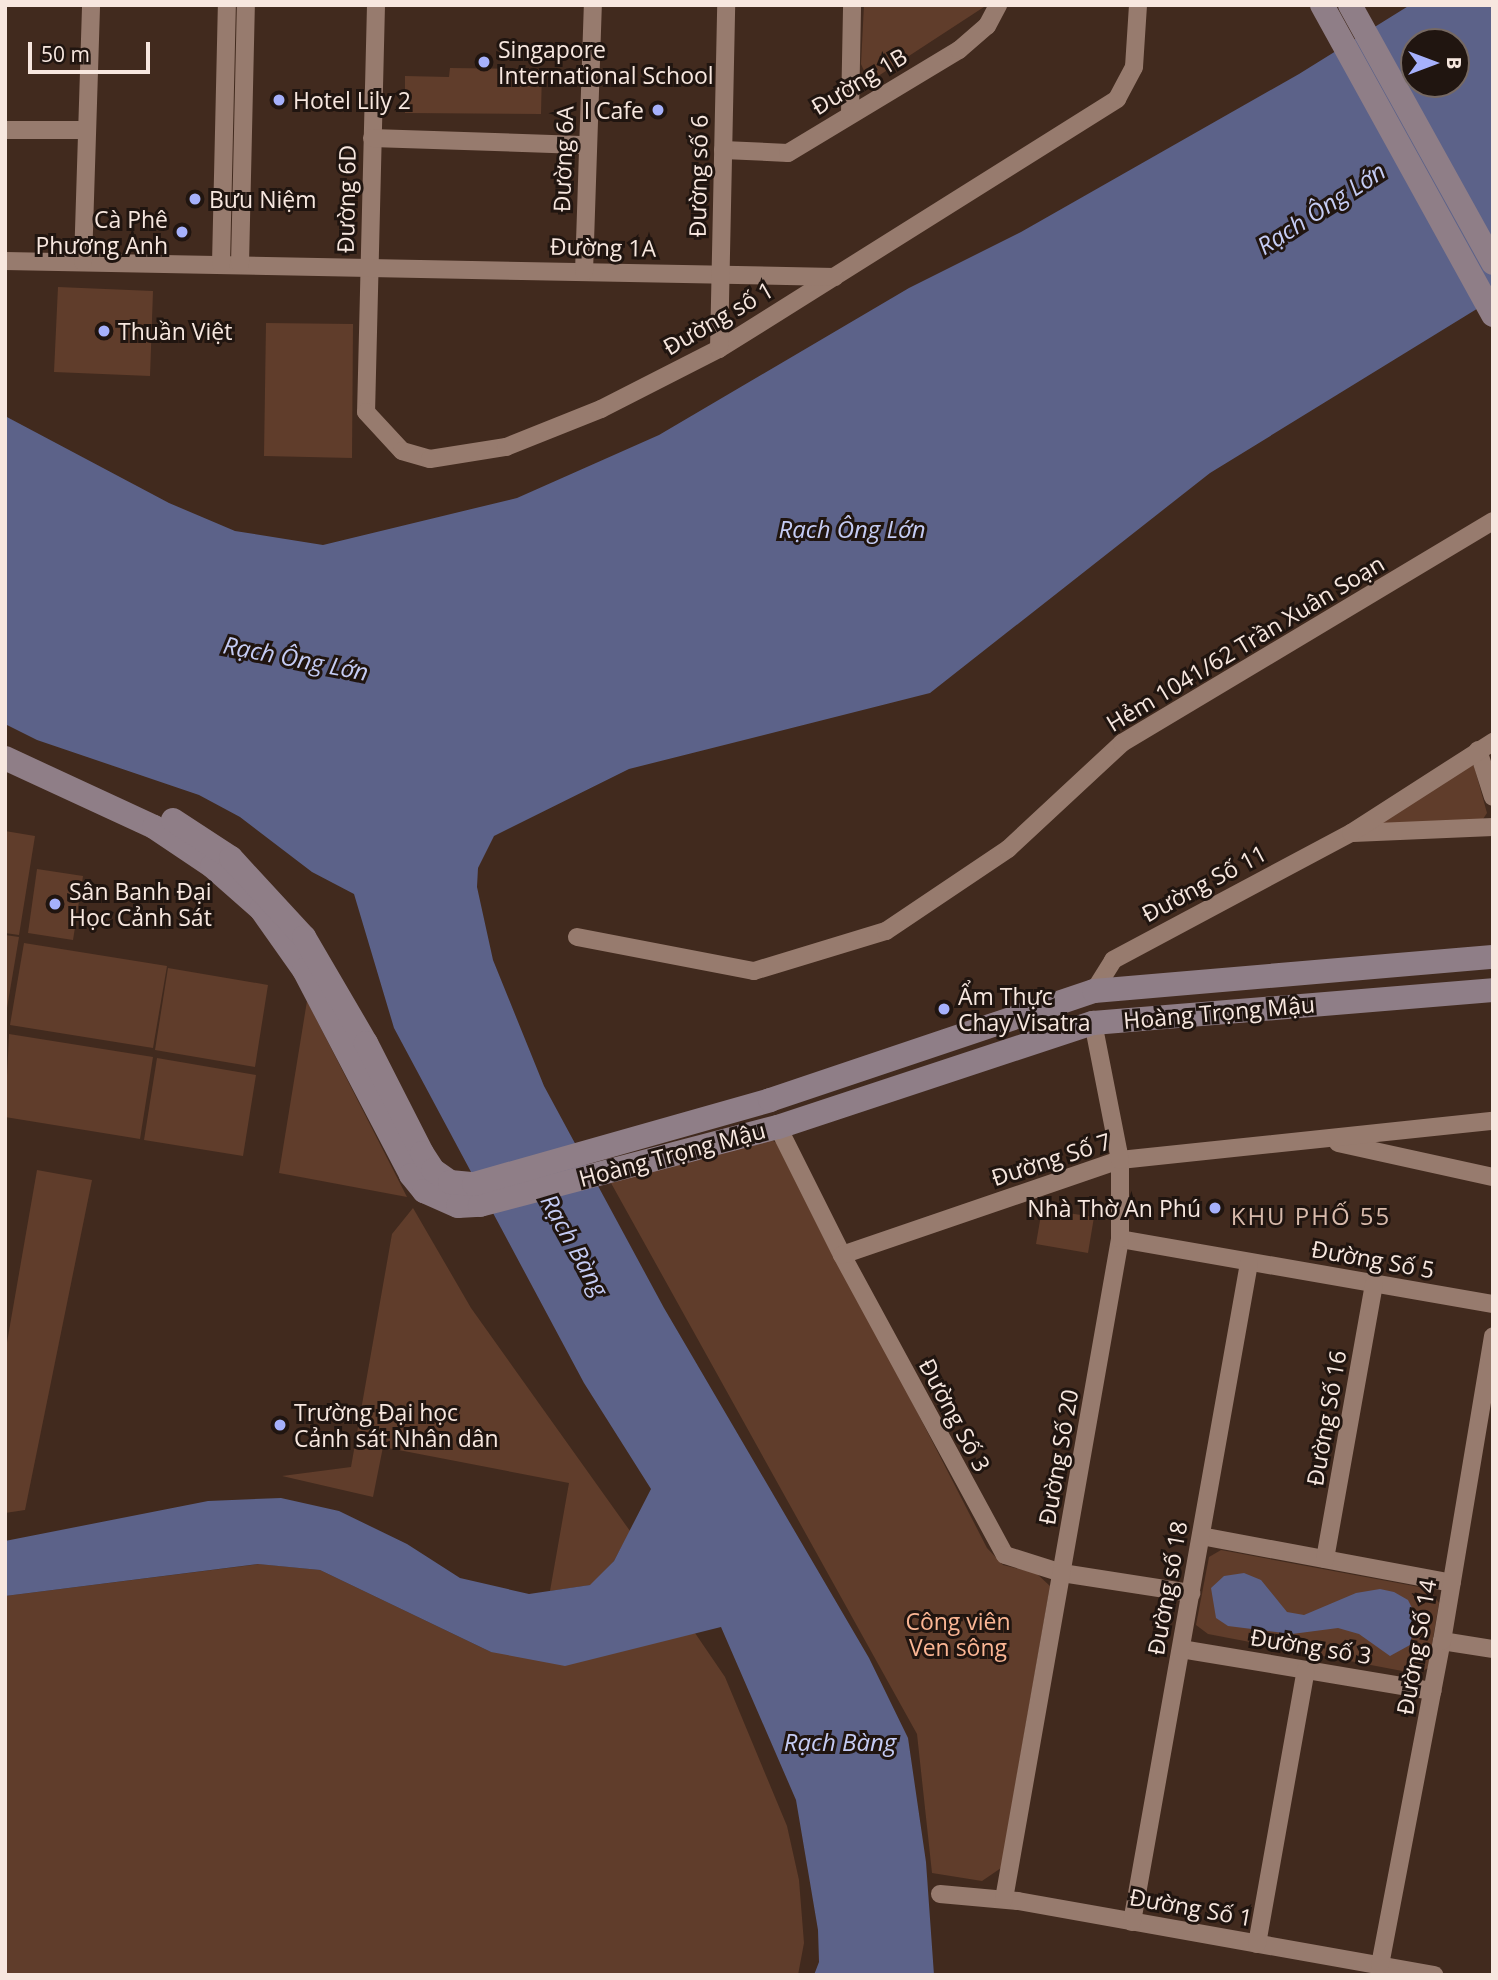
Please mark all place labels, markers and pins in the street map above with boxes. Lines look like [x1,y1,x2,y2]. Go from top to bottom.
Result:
place label: Singapore International School [498,35,714,89]
marker: Singapore International School [476,54,492,70]
place label: Hotel Lily 2 [293,86,411,114]
marker: Hotel Lily 2 [271,92,287,108]
place label: I Cafe [584,96,644,124]
marker: I Cafe [650,102,666,118]
place label: Bưu Niệm [209,185,317,213]
marker: Bưu Niệm [187,191,203,207]
place label: Cà Phê Phương Anh [35,205,168,259]
marker: Cà Phê Phương Anh [174,224,190,240]
place label: Thuần Việt [118,317,232,345]
marker: Thuần Việt [96,323,112,339]
place label: Sân Banh Đại Học Cảnh Sát [69,877,212,931]
marker: Sân Banh Đại Học Cảnh Sát [47,896,63,912]
place label: Ẩm Thực Chay Visatra [958,982,1091,1036]
marker: Ẩm Thực Chay Visatra [936,1001,952,1017]
place label: Nhà Thờ An Phú [1027,1194,1201,1222]
marker: Nhà Thờ An Phú [1207,1200,1223,1216]
place label: Trường Đại học Cảnh sát Nhân dân [294,1398,499,1452]
marker: Trường Đại học Cảnh sát Nhân dân [272,1417,288,1433]

